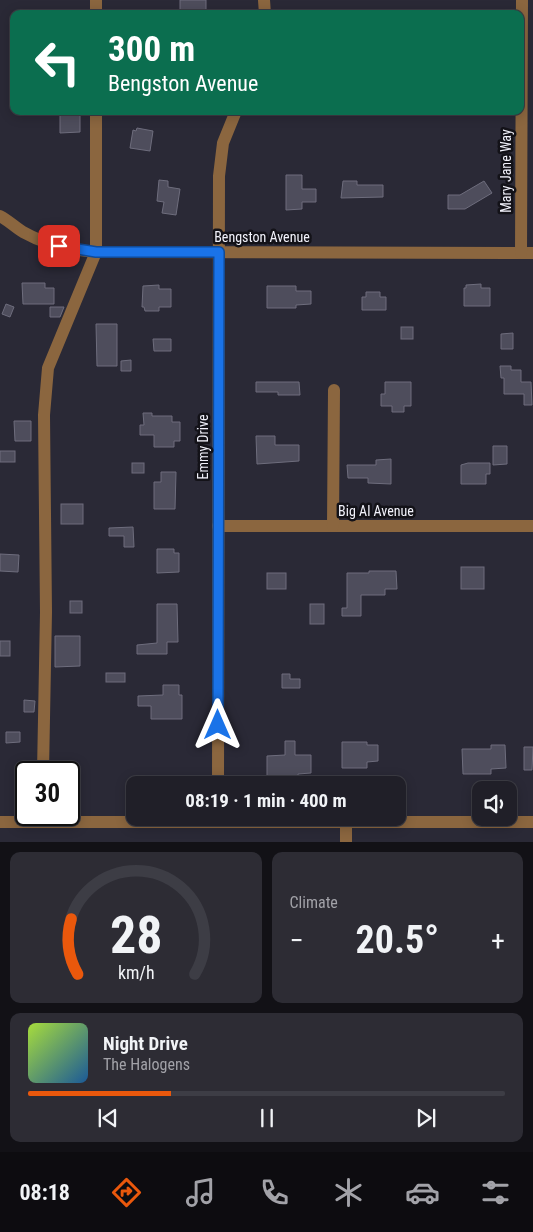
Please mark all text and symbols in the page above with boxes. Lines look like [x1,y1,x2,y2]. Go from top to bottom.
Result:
text: 300 m [108,29,195,70]
icon: left [25,30,90,95]
text: Bengston Avenue [108,71,258,96]
street label: Mary Jane Way [498,129,514,213]
pin [38,225,80,267]
street label: Bengston Avenue [214,229,310,245]
icon: arrive [45,232,73,260]
street label: Emmy Drive [195,414,211,480]
street label: Big Al Avenue [338,503,414,519]
position arrow [191,698,243,750]
speed limit sign: 30 [15,761,80,826]
map controls [472,781,517,826]
button: sound [472,781,517,826]
text: 08:19 · 1 min · 400 m [185,789,347,812]
text: Climate [290,893,338,912]
text: 28 [109,905,162,966]
text: 20.5° [356,918,439,962]
text: − [290,924,304,957]
text: + [491,924,505,957]
text: km/h [117,962,154,983]
text: Night Drive [103,1032,188,1055]
text: The Halogens [103,1055,190,1074]
icon: previous [94,1104,122,1132]
icon: pause [253,1104,281,1132]
icon: next [412,1104,440,1132]
icon: directions [109,1175,144,1210]
icon: music [183,1175,218,1210]
icon: phone [257,1175,292,1210]
icon: climate [331,1175,366,1210]
icon: car [405,1175,440,1210]
icon: filters [478,1175,513,1210]
text: 08:18 [19,1180,70,1205]

